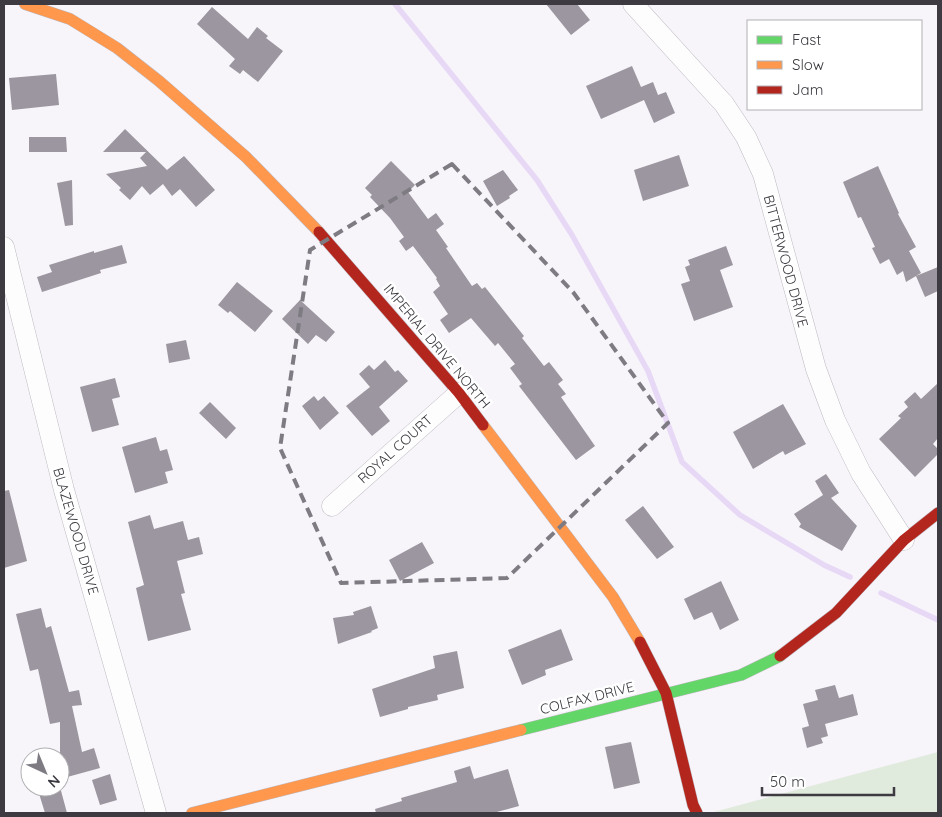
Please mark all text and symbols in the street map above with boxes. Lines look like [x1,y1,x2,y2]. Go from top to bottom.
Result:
legend [747,20,922,110]
text: Fast [792,30,821,49]
text: Slow [792,55,824,74]
text: Jam [792,80,823,99]
street label: BITTERWOOD DRIVE [760,193,812,329]
street label: IMPERIAL DRIVE NORTH [380,280,494,412]
street label: ROYAL COURT [354,411,436,487]
street label: BLAZEWOOD DRIVE [49,465,103,597]
street label: COLFAX DRIVE [538,678,636,718]
north arrow [20,747,70,797]
scale bar [762,764,894,796]
text: N [44,771,64,791]
text: 50 m [770,772,805,791]

